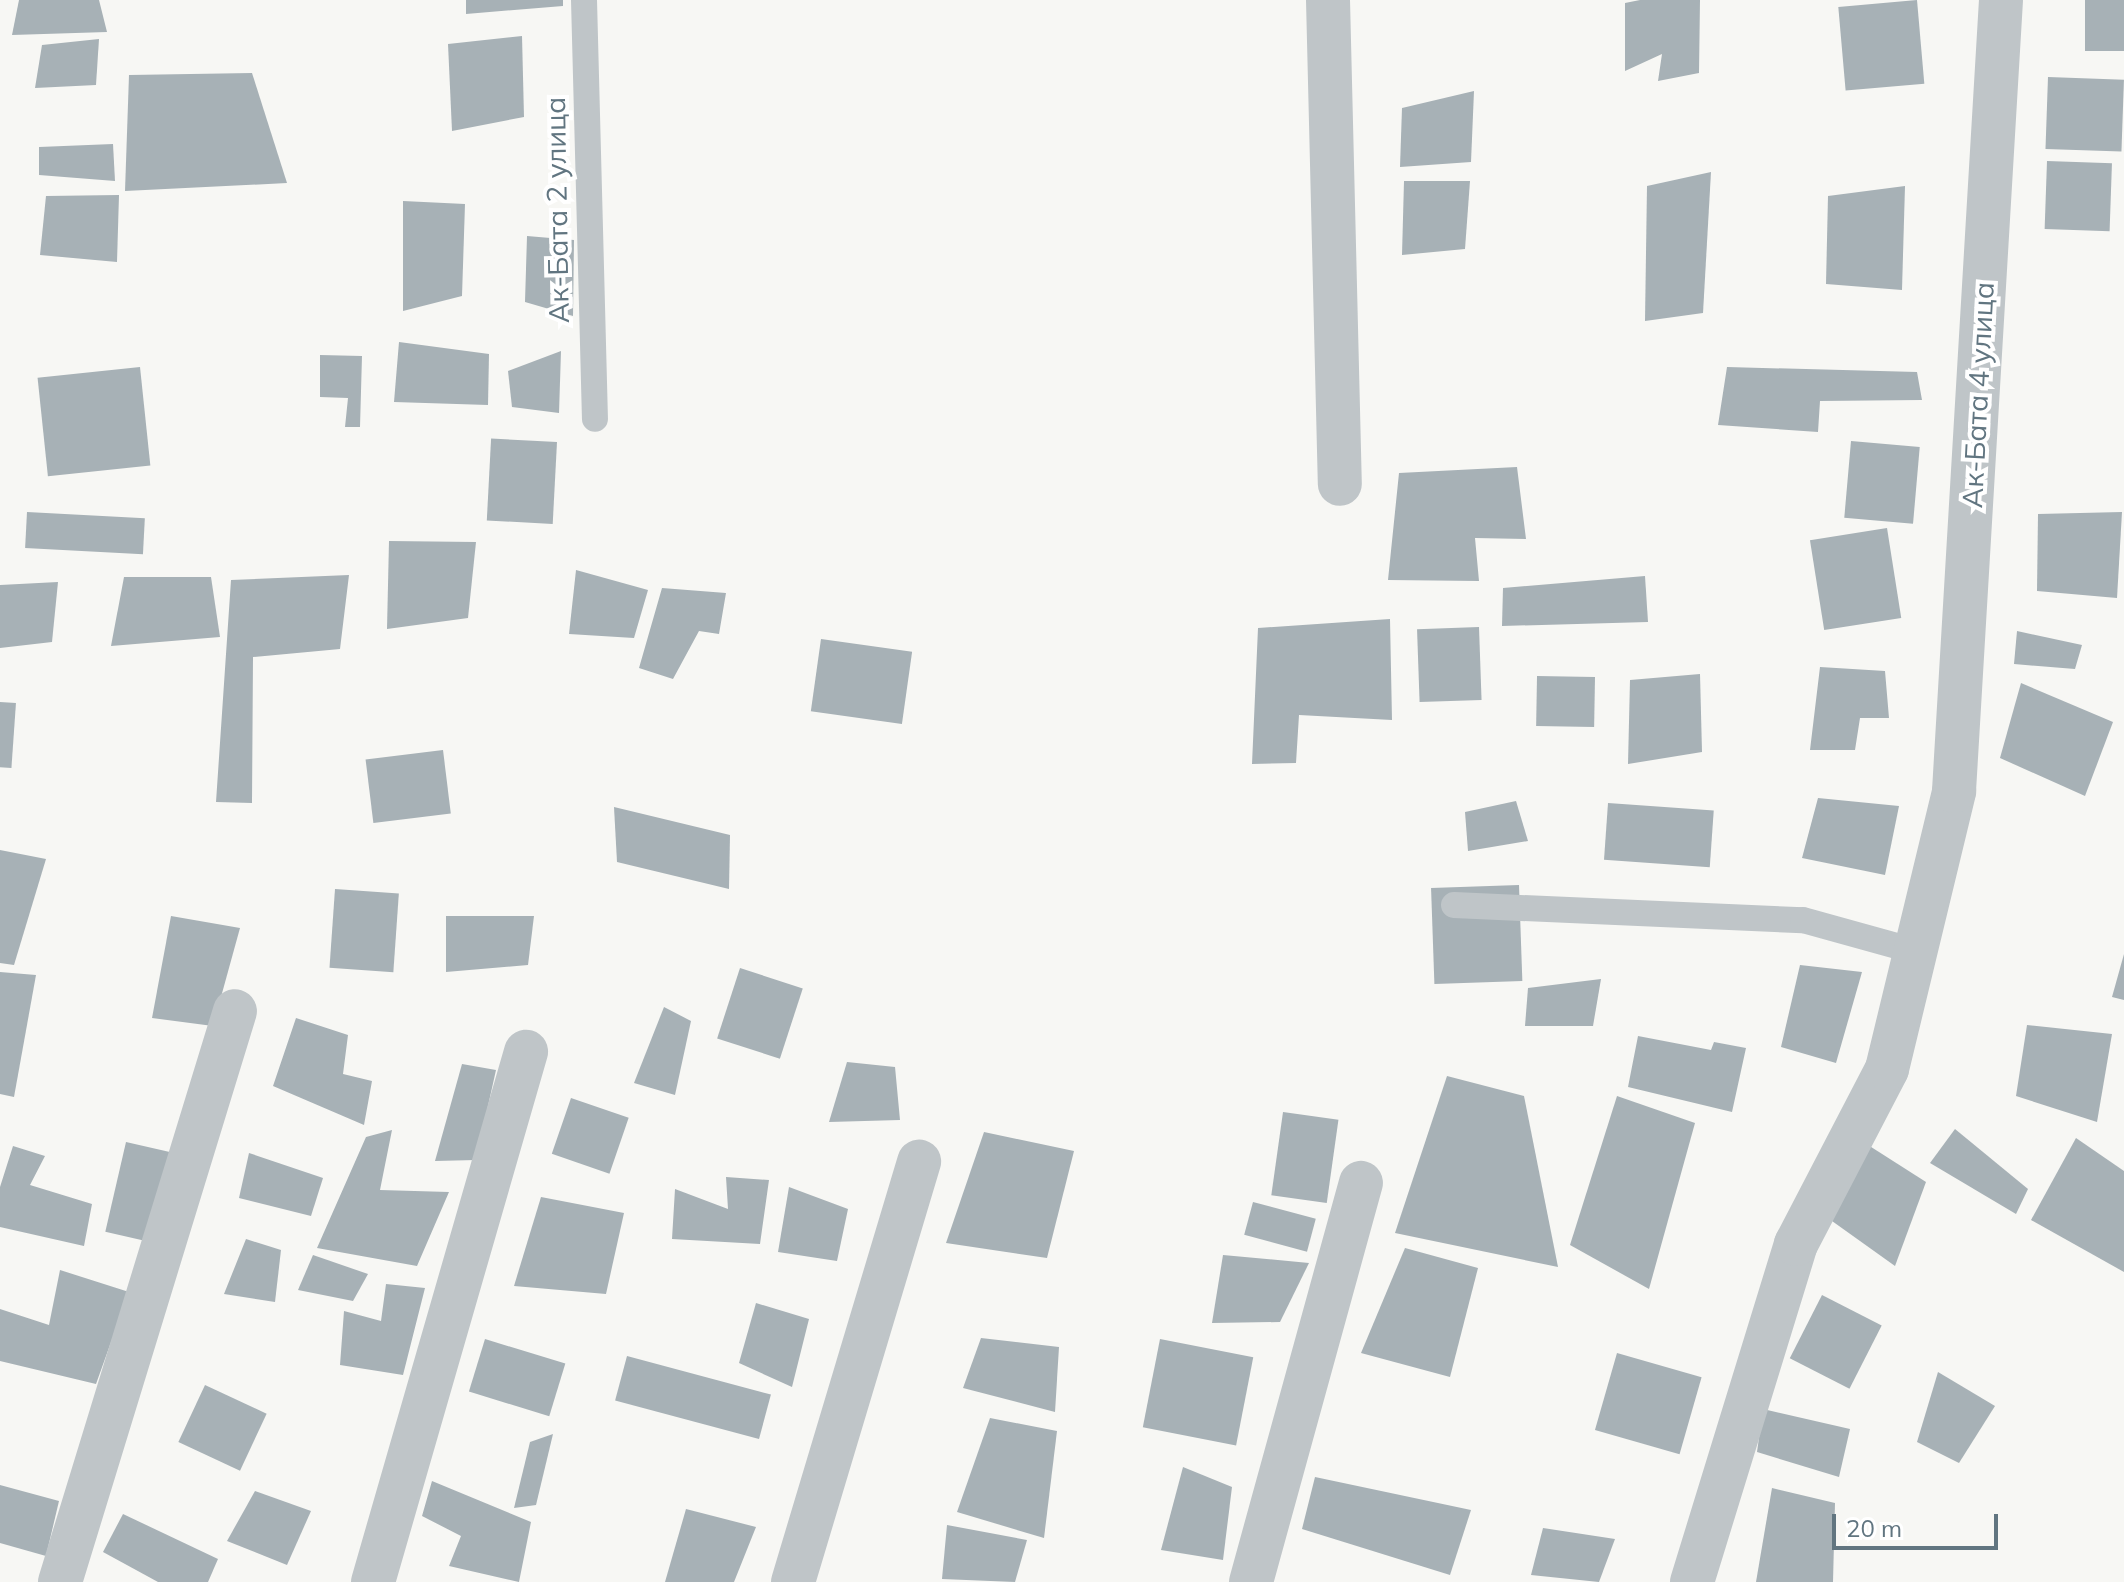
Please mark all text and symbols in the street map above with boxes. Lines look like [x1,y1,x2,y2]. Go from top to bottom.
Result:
street label: Ак-Бата 2 улица [538,96,576,324]
street label: Ак-Бата 4 улица [1955,281,2001,509]
scale bar [1836,1498,2002,1548]
text: 20 m [1846,1513,1902,1543]

